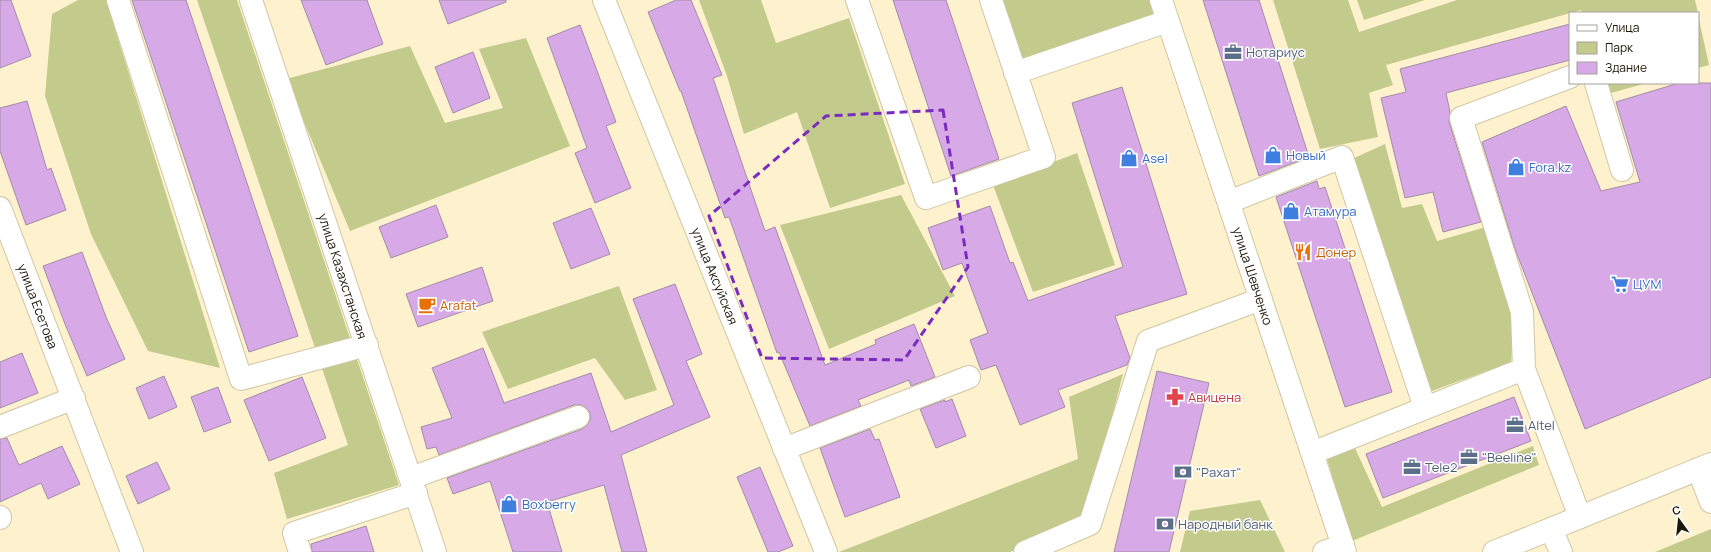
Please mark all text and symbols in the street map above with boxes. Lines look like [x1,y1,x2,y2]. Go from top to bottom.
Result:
legend [1569,12,1699,84]
text: Улица [1605,19,1639,36]
text: Парк [1605,39,1634,56]
office icon: Нотариус [1223,42,1243,62]
place label: Нотариус [1246,43,1305,61]
text: Здание [1605,59,1647,76]
shop icon: Новый [1263,145,1283,165]
place label: Новый [1286,146,1326,164]
shop icon: Asel [1119,148,1139,168]
place label: Asel [1142,149,1168,167]
shop icon: Fora.kz [1506,157,1526,177]
place label: Fora.kz [1529,158,1571,176]
shop icon: Атамура [1281,201,1301,221]
place label: Атамура [1304,202,1357,220]
street label: улица Казахстанская [314,211,372,341]
street label: улица Аксуйская [687,225,743,327]
street label: улица Шевченко [1229,225,1277,328]
restaurant icon: Донер [1293,242,1313,262]
place label: Донер [1316,243,1357,261]
street label: улица Есетова [14,261,62,351]
supermarket icon: ЦУМ [1610,274,1630,294]
place label: ЦУМ [1633,275,1661,293]
cafe icon: Arafat [417,295,437,315]
place label: Arafat [440,296,477,314]
pharmacy icon: Авицена [1165,387,1185,407]
place label: Авицена [1188,388,1241,406]
office icon: Altel [1505,415,1525,435]
place label: Altel [1528,416,1555,434]
office icon: "Beeline" [1459,447,1479,467]
place label: "Beeline" [1482,448,1537,466]
office icon: Tele2 [1402,457,1422,477]
place label: Tele2 [1425,458,1457,476]
bank icon: "Рахат" [1173,462,1193,482]
place label: "Рахат" [1196,463,1242,481]
shop icon: Boxberry [499,494,519,514]
place label: Boxberry [522,495,576,513]
north arrow [1659,500,1699,540]
text: С [1670,502,1682,518]
bank icon: Народный банк [1155,514,1175,534]
place label: Народный банк [1178,515,1273,533]

